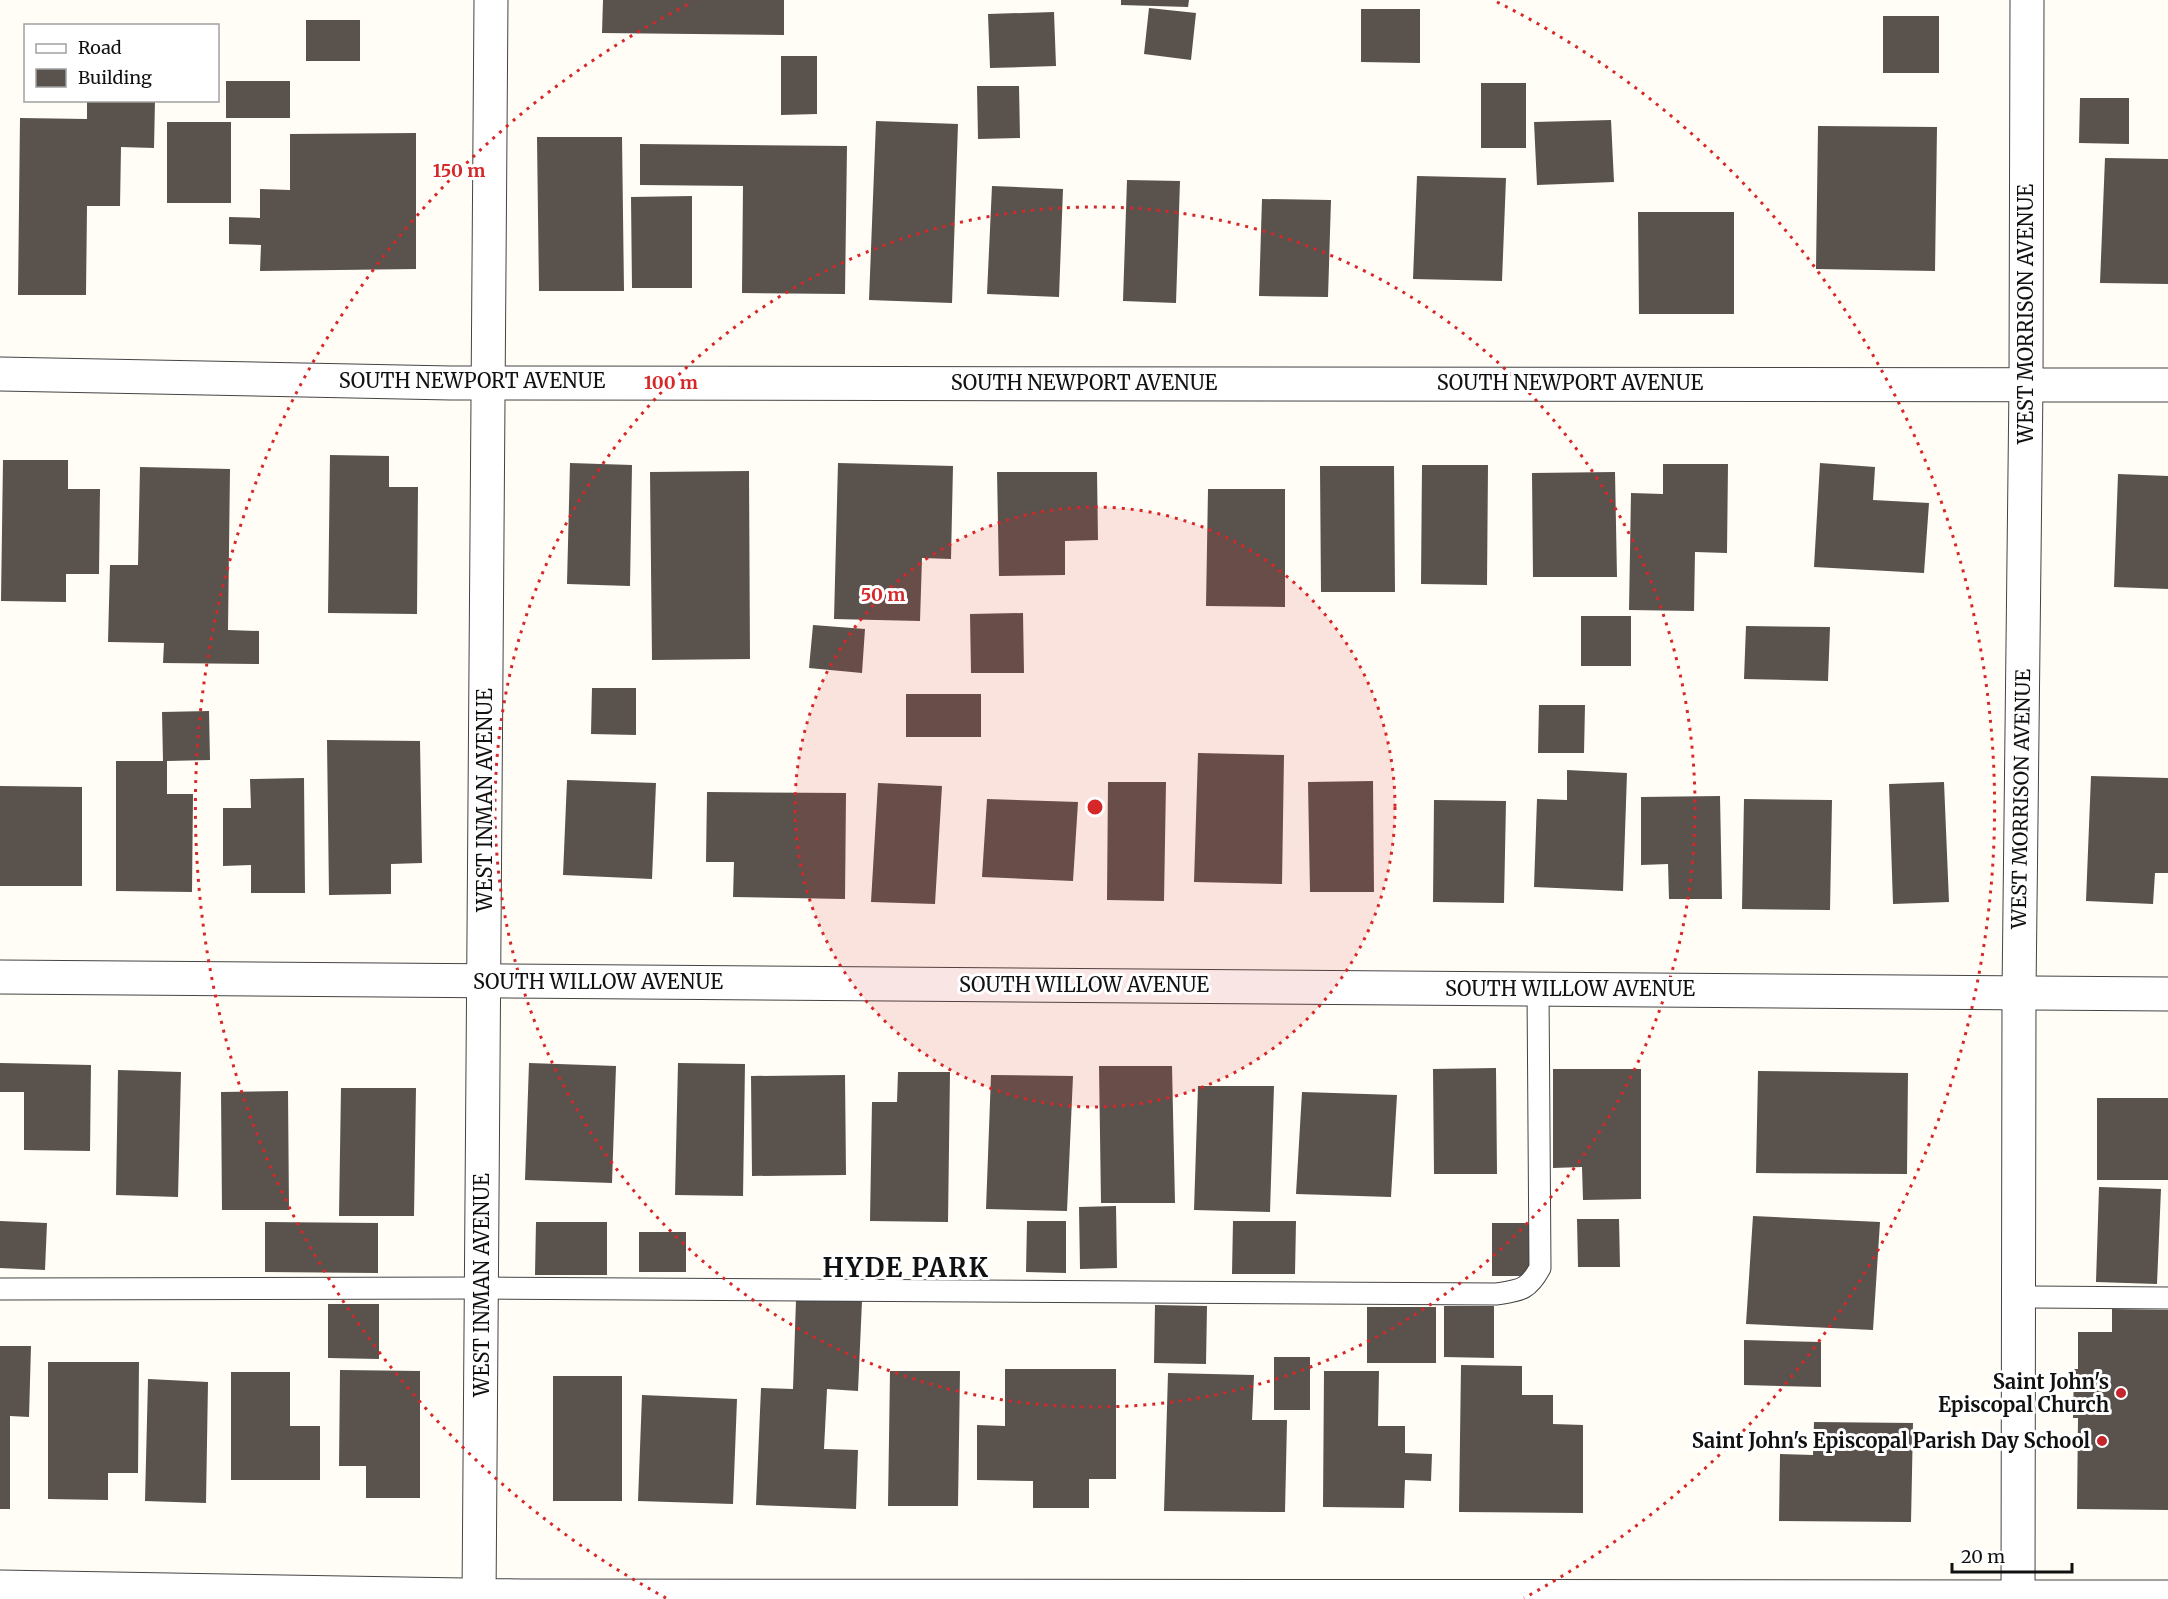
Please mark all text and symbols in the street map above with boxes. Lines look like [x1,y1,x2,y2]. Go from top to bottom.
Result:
legend [24,24,219,102]
text: Road [78,36,122,59]
text: Building [78,66,152,89]
text: 150 m [433,159,485,182]
street label: WEST MORRISON AVENUE [2013,184,2038,445]
street label: SOUTH NEWPORT AVENUE [339,368,606,393]
street label: SOUTH NEWPORT AVENUE [951,370,1218,395]
street label: SOUTH NEWPORT AVENUE [1437,370,1704,395]
text: 100 m [644,371,698,394]
text: 50 m [861,583,905,606]
street label: WEST MORRISON AVENUE [2006,668,2035,930]
street label: WEST INMAN AVENUE [472,688,497,913]
centre of rings [1085,797,1105,817]
street label: SOUTH WILLOW AVENUE [473,969,723,994]
street label: SOUTH WILLOW AVENUE [959,972,1209,997]
street label: SOUTH WILLOW AVENUE [1445,976,1695,1001]
street label: WEST INMAN AVENUE [469,1173,494,1398]
district label: HYDE PARK [823,1251,989,1284]
place label: Saint John's Episcopal Church [1938,1369,2110,1417]
marker: Saint John's Episcopal Church [2114,1386,2128,1400]
place label: Saint John's Episcopal Parish Day School [1692,1428,2090,1453]
marker: Saint John's Episcopal Parish Day School [2095,1434,2109,1448]
scale bar [1952,1536,2072,1574]
text: 20 m [1961,1545,2005,1568]

